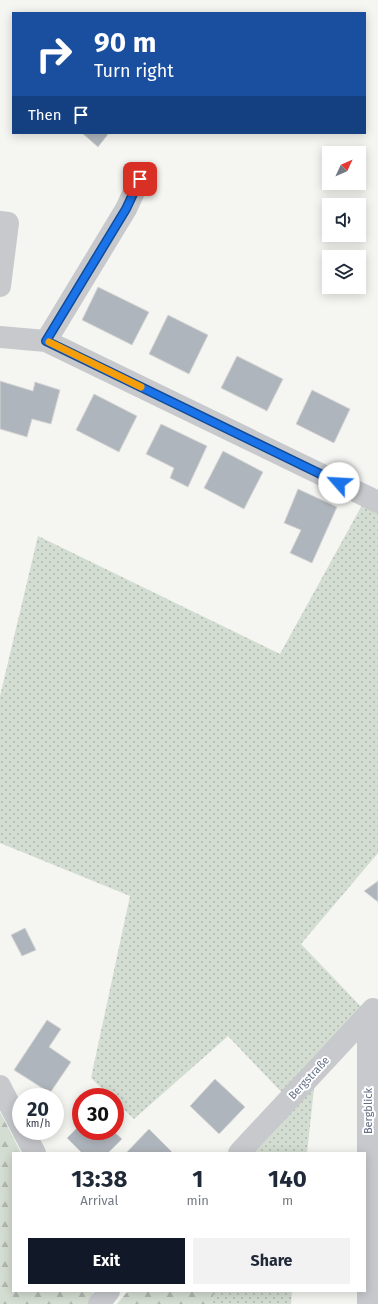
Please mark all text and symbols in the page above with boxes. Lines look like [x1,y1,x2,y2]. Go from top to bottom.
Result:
text: 90 m [94,26,156,59]
icon: right [28,28,80,80]
text: Turn right [94,60,174,82]
icon: arrive [70,104,92,126]
text: Then [28,106,62,124]
north arrow [322,146,366,190]
map controls [322,146,366,294]
pin [123,162,157,196]
icon: arrive [129,168,151,190]
button: sound [322,198,366,242]
button: layers [322,250,366,294]
position arrow [318,462,360,504]
street label: Bergstraße [286,1054,332,1102]
speed limit sign: 30 [72,1088,124,1140]
street label: Bergblick [362,1088,375,1134]
text: 20 [27,1097,49,1121]
text: km/h [26,1118,50,1130]
text: 13:38 [71,1165,127,1193]
text: 1 [192,1165,203,1193]
text: 140 [268,1165,307,1193]
text: Arrival [80,1193,118,1208]
text: min [187,1193,209,1208]
text: m [282,1193,293,1208]
button: Exit [28,1238,185,1284]
button: Share [193,1238,350,1284]

